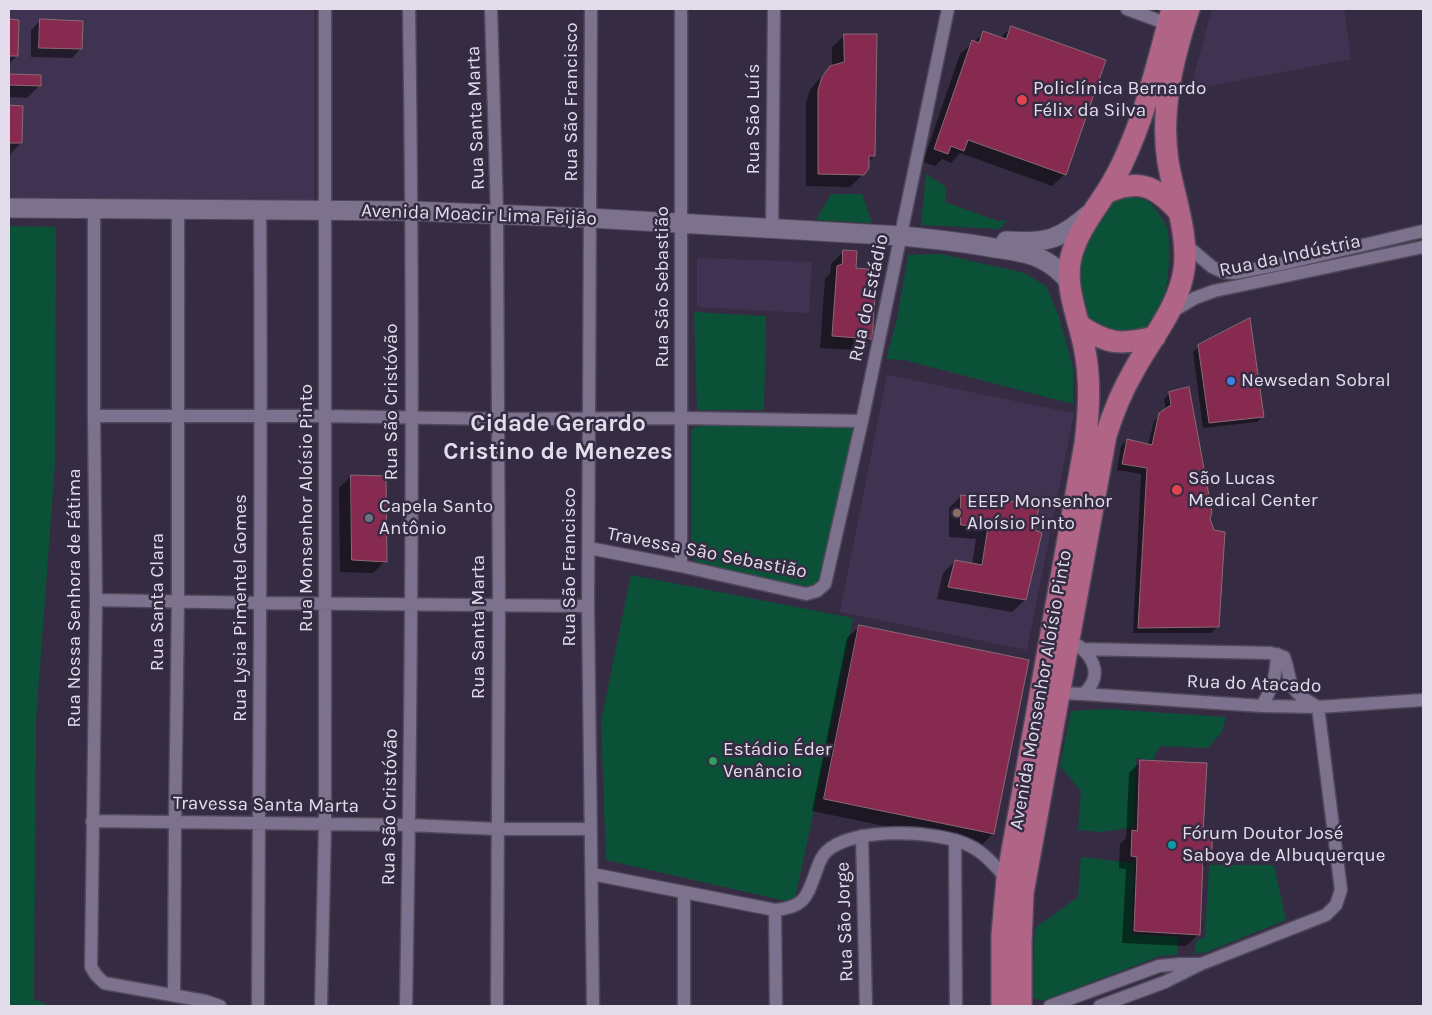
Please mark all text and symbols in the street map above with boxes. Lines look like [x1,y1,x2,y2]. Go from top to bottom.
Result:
street label: Rua São Francisco [561,22,583,182]
street label: Rua Santa Marta [462,45,490,191]
street label: Rua São Luís [743,64,765,174]
place label: Policlínica Bernardo Félix da Silva [1033,78,1206,122]
marker: Policlínica Bernardo Félix da Silva [1015,93,1029,107]
street label: Avenida Moacir Lima Feijão [361,199,597,231]
street label: Rua São Sebastião [652,206,674,368]
street label: Rua da Indústria [1217,230,1363,282]
street label: Rua do Estádio [844,232,894,364]
street label: Rua São Cristóvão [381,323,403,481]
place label: Newsedan Sobral [1241,370,1391,392]
marker: Newsedan Sobral [1225,375,1237,387]
street label: Rua Monsenhor Aloísio Pinto [296,384,318,632]
district label: Cidade Gerardo Cristino de Menezes [443,410,673,466]
street label: Rua Nossa Senhora de Fátima [64,468,86,728]
place label: São Lucas Medical Center [1188,468,1318,512]
marker: São Lucas Medical Center [1170,483,1184,497]
street label: Rua São Francisco [559,487,581,647]
place label: EEEP Monsenhor Aloísio Pinto [967,491,1112,535]
street label: Rua Lysia Pimentel Gomes [230,494,252,722]
place label: Capela Santo Antônio [379,496,493,540]
marker: EEEP Monsenhor Aloísio Pinto [951,507,963,519]
marker: Capela Santo Antônio [363,512,375,524]
street label: Travessa São Sebastião [605,522,809,584]
street label: Rua Santa Clara [147,533,169,671]
street label: Avenida Monsenhor Aloísio Pinto [1005,548,1077,832]
street label: Rua Santa Marta [468,555,490,699]
street label: Rua do Atacado [1186,670,1322,698]
street label: Rua São Cristóvão [377,728,403,886]
place label: Estádio Éder Venâncio [723,739,832,783]
marker: Estádio Éder Venâncio [707,755,719,767]
street label: Travessa Santa Marta [173,792,359,818]
place label: Fórum Doutor José Saboya de Albuquerque [1182,823,1386,867]
marker: Fórum Doutor José Saboya de Albuquerque [1166,839,1178,851]
street label: Rua São Jorge [832,862,858,982]

